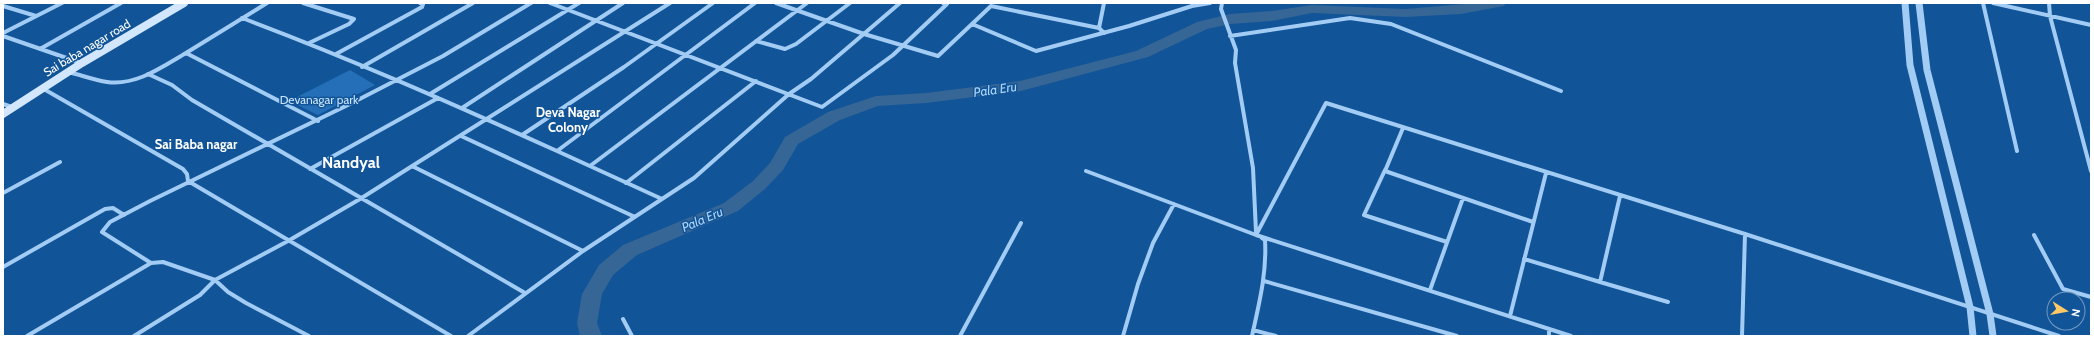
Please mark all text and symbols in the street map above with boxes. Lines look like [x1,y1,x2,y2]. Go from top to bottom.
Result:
street label: Sai baba nagar road [40,16,133,79]
water label: Pala Eru [972,78,1018,100]
park label: Devanagar park [280,92,359,107]
district label: Deva Nagar Colony [536,104,601,135]
district label: Sai Baba nagar [155,136,238,152]
district label: Nandyal [322,153,380,172]
water label: Pala Eru [679,203,726,235]
north arrow [2046,291,2086,331]
text: N [2068,308,2083,318]

